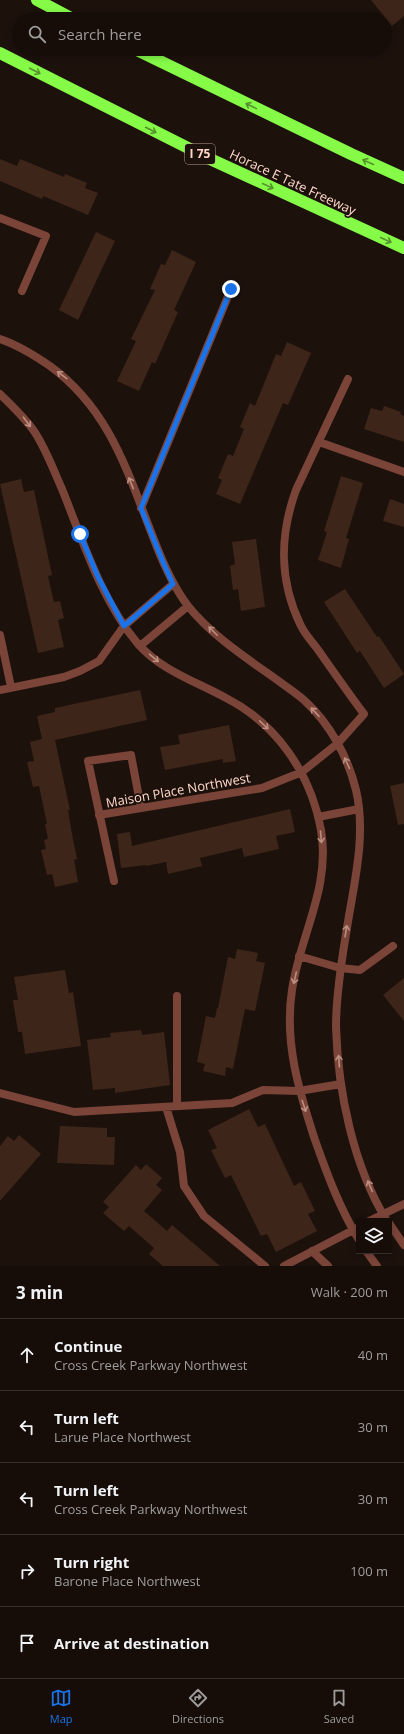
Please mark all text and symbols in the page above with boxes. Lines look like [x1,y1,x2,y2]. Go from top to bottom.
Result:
search box [12,12,392,56]
icon: search [26,23,48,45]
text: Search here [58,24,142,44]
one-way arrow [28,68,40,75]
one-way arrow [246,102,258,109]
one-way arrow [145,126,157,134]
road number: I 75 [185,144,215,164]
street label: Horace E Tate Freeway [227,145,360,219]
one-way arrow [363,158,375,165]
one-way arrow [262,183,274,190]
one-way arrow [380,237,392,244]
route end [222,280,240,298]
one-way arrow [56,371,67,379]
one-way arrow [23,417,31,428]
one-way arrow [127,477,134,489]
route start [71,525,89,543]
one-way arrow [208,626,218,636]
one-way arrow [148,654,159,662]
one-way arrow [310,707,320,717]
one-way arrow [259,720,269,730]
one-way arrow [343,758,350,770]
street label: Maison Place Northwest [104,768,252,812]
one-way arrow [318,830,325,843]
one-way arrow [342,925,350,938]
one-way arrow [290,971,298,984]
one-way arrow [335,1055,342,1068]
one-way arrow [301,1099,308,1112]
one-way arrow [366,1181,373,1193]
map controls [356,1218,392,1254]
button: layers [356,1218,392,1254]
text: 3 min [16,1281,63,1304]
text: Walk · 200 m [311,1283,388,1301]
text: Continue [54,1336,122,1356]
icon: ahead [16,1344,38,1366]
text: 40 m [358,1346,388,1364]
text: Cross Creek Parkway Northwest [54,1356,248,1374]
text: Turn left [54,1408,119,1428]
icon: left [16,1416,38,1438]
text: 30 m [358,1418,388,1436]
text: Larue Place Northwest [54,1428,191,1446]
text: Turn left [54,1480,119,1500]
icon: left [16,1488,38,1510]
text: 30 m [358,1490,388,1508]
text: Cross Creek Parkway Northwest [54,1500,248,1518]
text: Turn right [54,1552,129,1572]
icon: right [16,1560,38,1582]
text: 100 m [350,1562,388,1580]
text: Barone Place Northwest [54,1572,200,1590]
icon: arrive [16,1632,38,1654]
text: Arrive at destination [54,1633,209,1653]
tab: Map [50,1687,73,1726]
tab: Directions [172,1687,224,1726]
tab: Saved [324,1687,354,1726]

